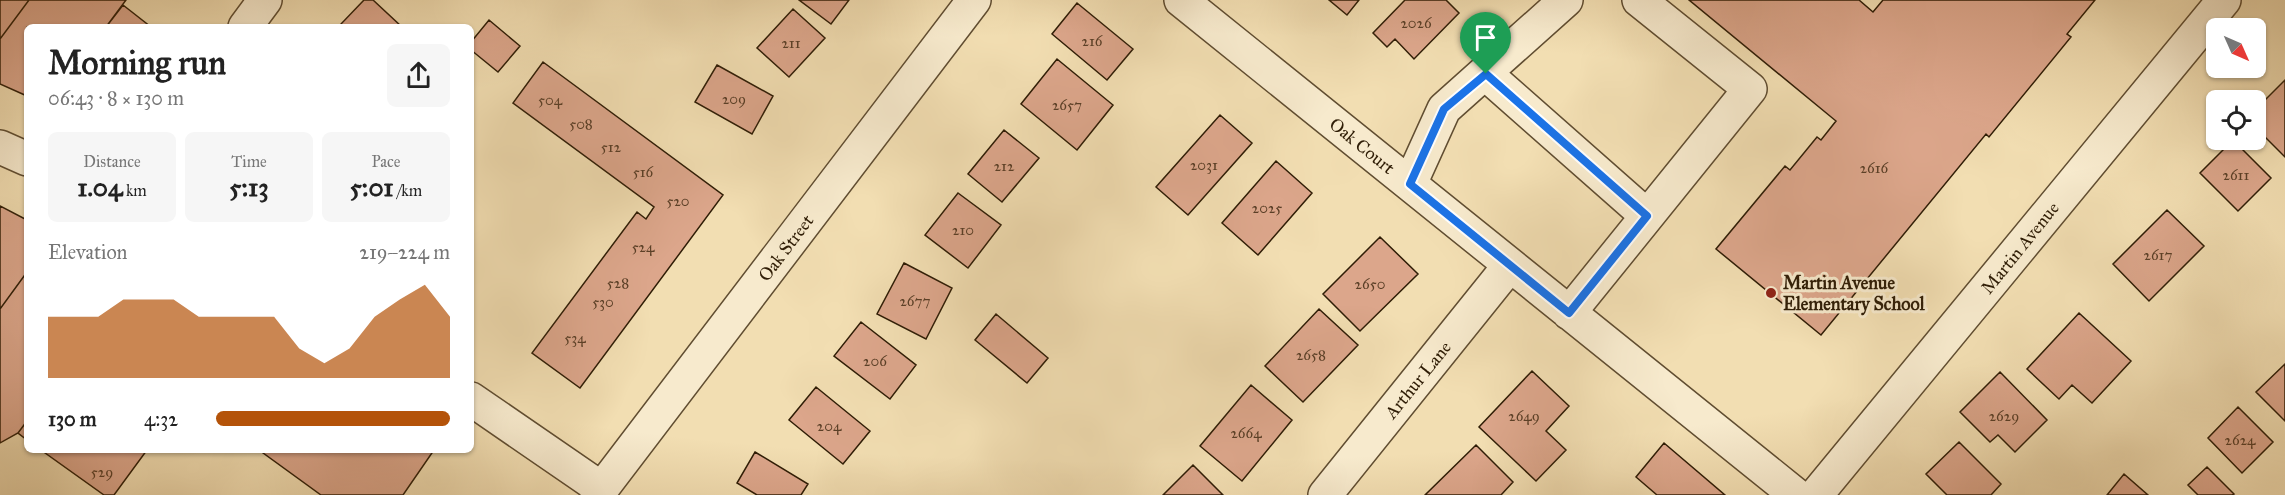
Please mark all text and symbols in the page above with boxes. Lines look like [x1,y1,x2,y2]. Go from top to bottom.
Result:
pin [1460,12,1511,74]
house number: 2026 [1400,14,1433,32]
north arrow [2206,18,2266,78]
map controls [2206,18,2266,150]
icon: arrive [1469,21,1502,54]
house number: 216 [1082,32,1104,50]
house number: 211 [781,34,801,52]
text: Morning run [48,43,226,83]
button: share [387,44,450,107]
text: 06:43 · 8 × 130 m [48,86,184,110]
house number: 209 [722,90,746,108]
button: locate [2206,90,2266,150]
house number: 504 [538,91,563,109]
house number: 2657 [1052,96,1082,114]
street label: Oak Court [1325,113,1400,179]
house number: 508 [569,115,593,133]
house number: 512 [601,138,622,156]
text: Distance [83,152,141,171]
text: Time [231,152,267,171]
text: Pace [371,152,401,171]
house number: 2031 [1190,156,1218,174]
house number: 212 [994,157,1015,175]
house number: 2616 [1860,159,1890,177]
house number: 516 [633,163,655,181]
house number: 2611 [2223,166,2249,184]
text: 1.04 [77,171,122,203]
text: 5:13 [229,171,269,203]
text: 5:01 [350,171,394,203]
text: km [122,181,147,200]
text: /km [394,181,422,200]
house number: 520 [666,192,690,210]
street label: Martin Avenue [1976,198,2064,298]
house number: 2025 [1252,199,1282,217]
street label: Oak Street [754,210,819,286]
house number: 210 [952,221,974,239]
house number: 524 [632,238,655,256]
text: Elevation [48,240,127,264]
text: 219–224 m [359,240,450,264]
house number: 2617 [2144,246,2172,264]
place label: Martin Avenue Elementary School [1783,272,1926,316]
house number: 528 [607,274,629,292]
house number: 2650 [1355,275,1385,293]
marker: Martin Avenue Elementary School [1764,286,1778,300]
house number: 2677 [899,292,931,310]
house number: 530 [592,293,614,311]
house number: 534 [564,329,586,347]
street label: Arthur Lane [1379,337,1456,424]
house number: 2658 [1296,346,1326,364]
house number: 206 [863,352,888,370]
text: 130 m [48,407,97,431]
text: 4:32 [144,407,178,431]
house number: 2649 [1508,407,1540,425]
house number: 2629 [1989,407,2019,425]
house number: 204 [817,417,842,435]
house number: 2664 [1230,424,1262,442]
house number: 2624 [2225,431,2256,449]
house number: 529 [91,463,113,481]

